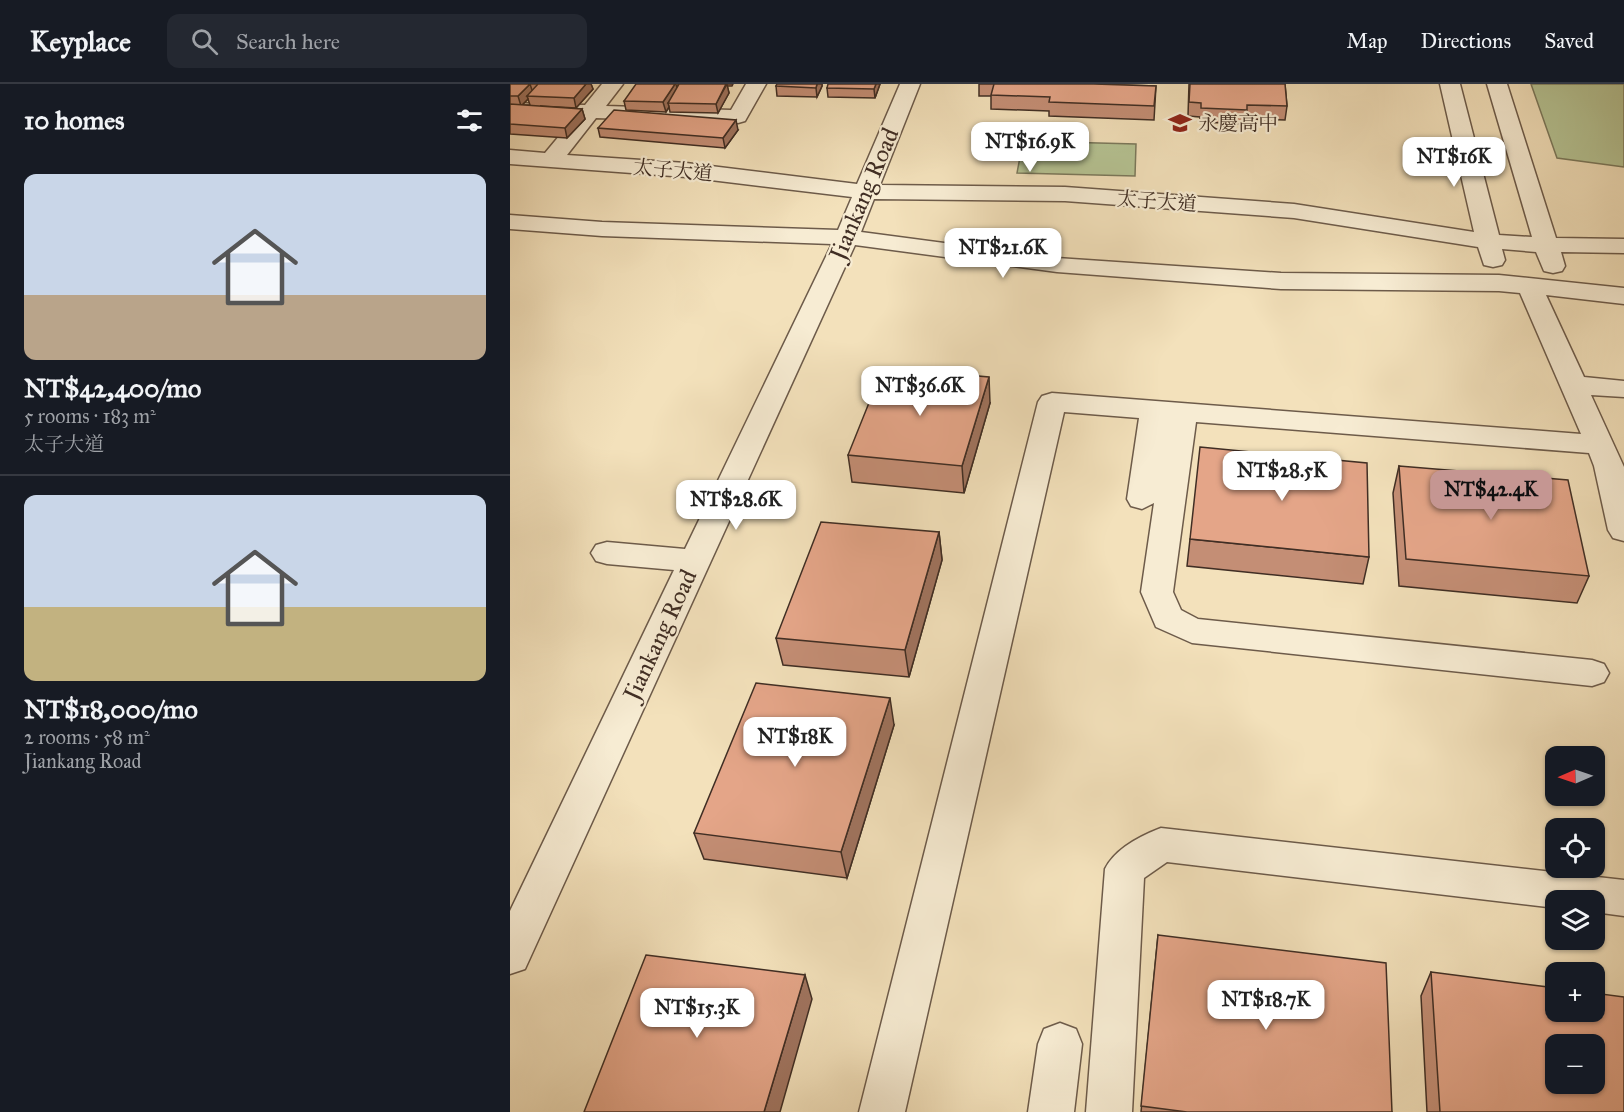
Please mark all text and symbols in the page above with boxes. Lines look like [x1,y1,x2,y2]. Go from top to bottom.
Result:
search box [167,14,587,68]
text: Keyplace [30,24,131,59]
icon: search [188,25,221,58]
text: Search here [236,28,340,55]
text: Map [1347,28,1388,54]
text: Directions [1421,28,1511,54]
text: Saved [1544,28,1594,54]
text: 10 homes [24,104,125,136]
icon: filters [453,104,486,137]
school or university icon: 永慶高中 [1167,110,1193,136]
place label: 永慶高中 [1198,111,1278,135]
pin: NT$16.9K [968,122,1092,173]
street label: Jiankang Road [821,123,905,268]
text: NT$16.9K [985,129,1075,153]
pin: NT$16K [1405,137,1503,188]
text: NT$16K [1417,144,1491,168]
street label: 太子大道 [632,155,714,185]
street label: 太子大道 [1116,186,1198,216]
icon: home [201,213,309,321]
pin: NT$21.6K [941,228,1065,279]
text: NT$21.6K [958,235,1048,259]
pin: NT$36.6K [858,366,982,417]
text: NT$42,400/mo [24,372,201,404]
text: NT$36.6K [875,373,965,397]
text: 5 rooms · 183 m² [24,404,156,428]
text: 太子大道 [24,432,104,456]
pin: NT$28.5K [1220,451,1344,502]
text: NT$28.5K [1237,458,1327,482]
pin: NT$42.4K [1429,470,1553,521]
text: NT$42.4K [1444,477,1538,501]
pin: NT$28.6K [674,480,798,531]
text: NT$28.6K [690,487,782,511]
icon: home [201,534,309,642]
street label: Jiankang Road [615,565,703,708]
text: NT$18,000/mo [24,693,198,725]
pin: NT$18K [746,717,844,768]
text: NT$18K [757,724,833,748]
text: 2 rooms · 58 m² [24,725,150,749]
north arrow [1545,746,1605,806]
map controls [1545,746,1605,1094]
text: Jiankang Road [24,749,142,773]
button: locate [1545,818,1605,878]
button: layers [1545,890,1605,950]
button: + [1545,962,1605,1022]
pin: NT$18.7K [1204,980,1328,1031]
text: NT$18.7K [1221,987,1311,1011]
pin: NT$15.3K [635,988,759,1039]
text: NT$15.3K [654,995,740,1019]
button: − [1545,1034,1605,1094]

